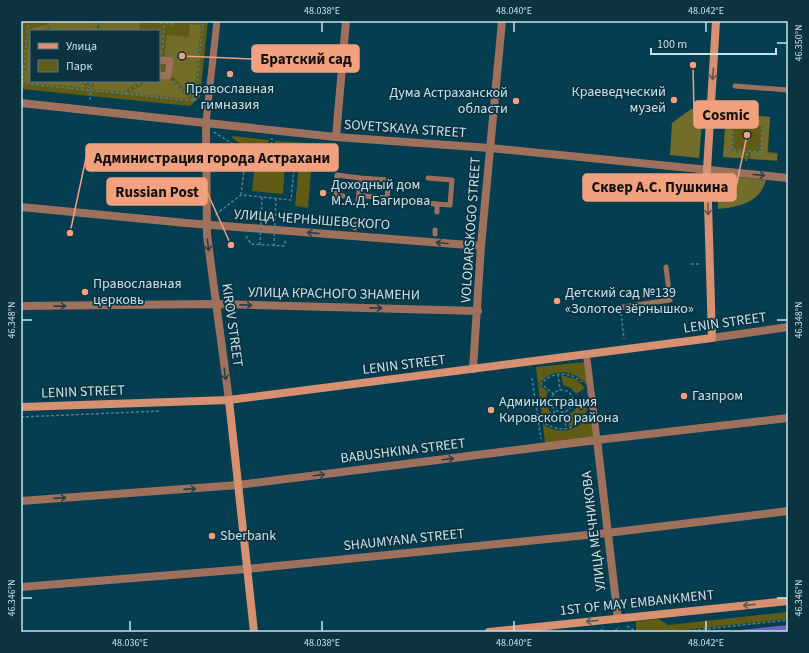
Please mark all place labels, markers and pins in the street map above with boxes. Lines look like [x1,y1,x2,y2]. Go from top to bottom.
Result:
callout: Братский сад [252,45,359,72]
marker: Православная гимназия [225,69,235,79]
place label: Православная гимназия [186,79,274,115]
place label: Краеведческий музей [572,82,666,118]
place label: Дума Астраханской области [389,83,508,119]
marker: Краеведческий музей [669,95,679,105]
marker: Дума Астраханской области [511,96,521,106]
callout: Cosmic [694,101,758,128]
callout: Администрация города Астрахани [86,144,338,171]
callout: Сквер А.С. Пушкина [583,174,736,201]
place label: Доходный дом М.А.Д. Багирова [331,175,430,211]
callout: Russian Post [107,178,207,205]
marker: Доходный дом М.А.Д. Багирова [318,188,328,198]
place label: Православная церковь [93,274,182,310]
place label: Детский сад №139 «Золотое зёрнышко» [565,283,694,319]
marker: Православная церковь [80,287,90,297]
marker: Детский сад №139 «Золотое зёрнышко» [552,296,562,306]
place label: Газпром [692,386,743,406]
marker: Газпром [679,391,689,401]
place label: Администрация Кировского района [499,392,619,428]
marker: Администрация Кировского района [486,405,496,415]
place label: Sberbank [220,526,276,546]
marker: Sberbank [207,531,217,541]

